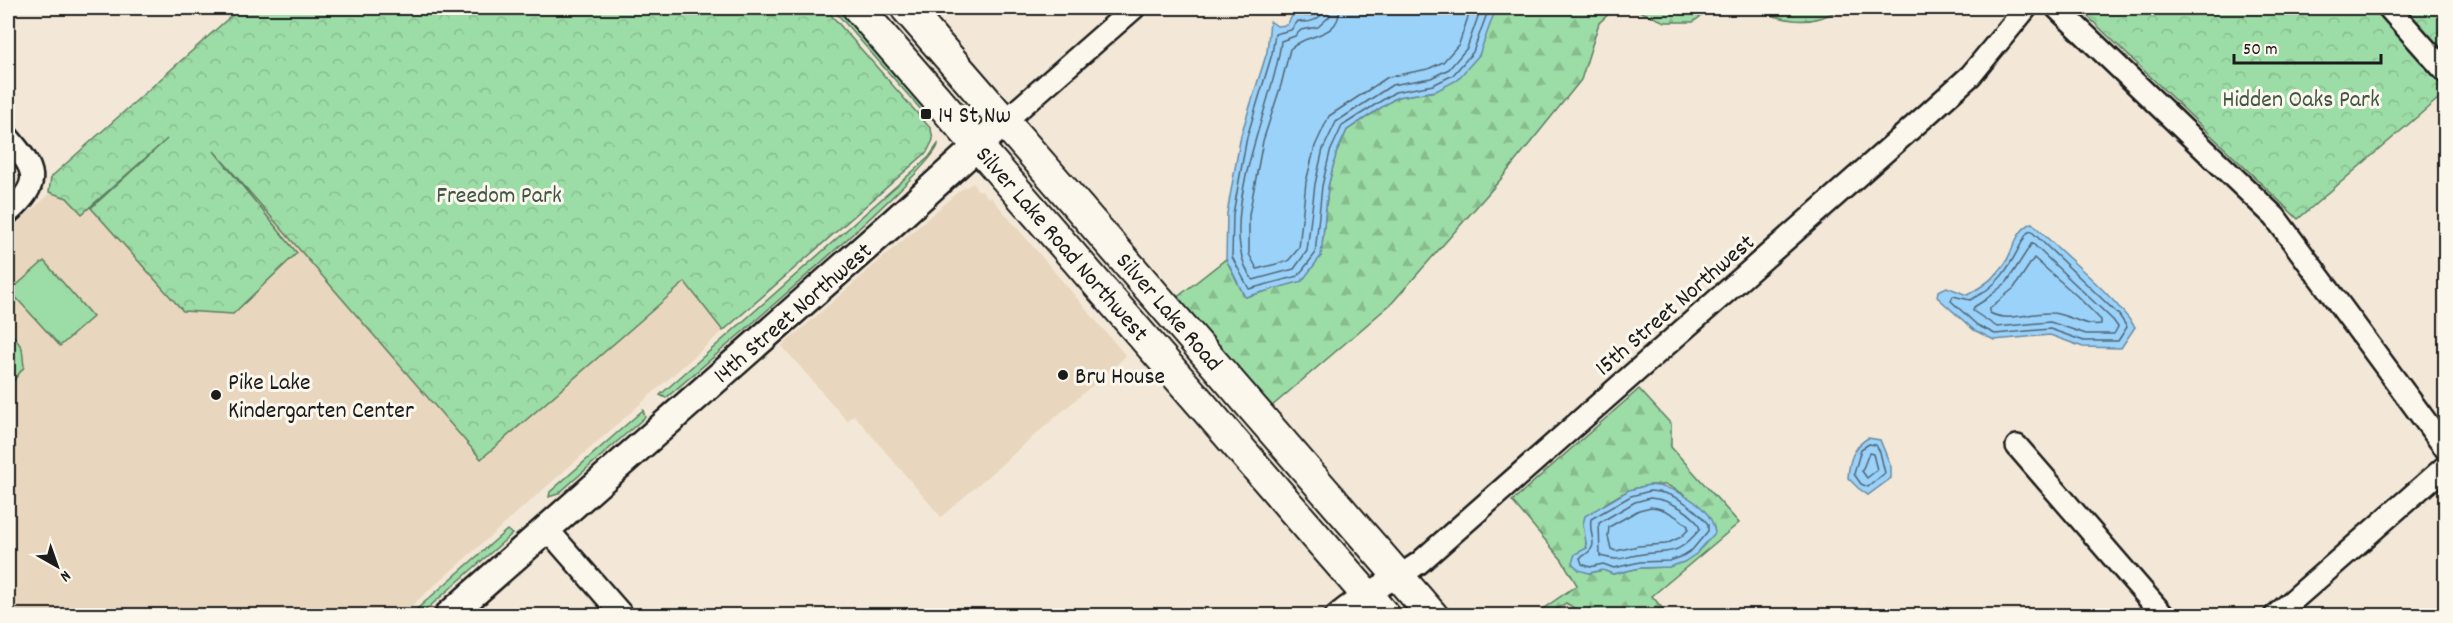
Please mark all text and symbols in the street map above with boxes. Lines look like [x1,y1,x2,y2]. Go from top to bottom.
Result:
scale bar [2234,27,2381,65]
text: 50 m [2243,38,2278,63]
park label: Hidden Oaks Park [2222,84,2380,118]
place label: 14 St Nw [938,100,1011,134]
marker: 14 St Nw [919,107,933,121]
street label: Silver Lake Road Northwest [966,140,1155,350]
park label: Freedom Park [436,180,562,214]
street label: 15th Street Northwest [1589,227,1763,385]
street label: 14th Street Northwest [707,236,881,393]
street label: Silver Lake Road [1107,246,1229,380]
place label: Bru House [1075,361,1165,395]
place label: Pike Lake Kindergarten Center [228,367,414,429]
marker: Bru House [1056,368,1070,382]
marker: Pike Lake Kindergarten Center [209,388,223,402]
north arrow [27,536,87,596]
text: N [55,564,75,587]

